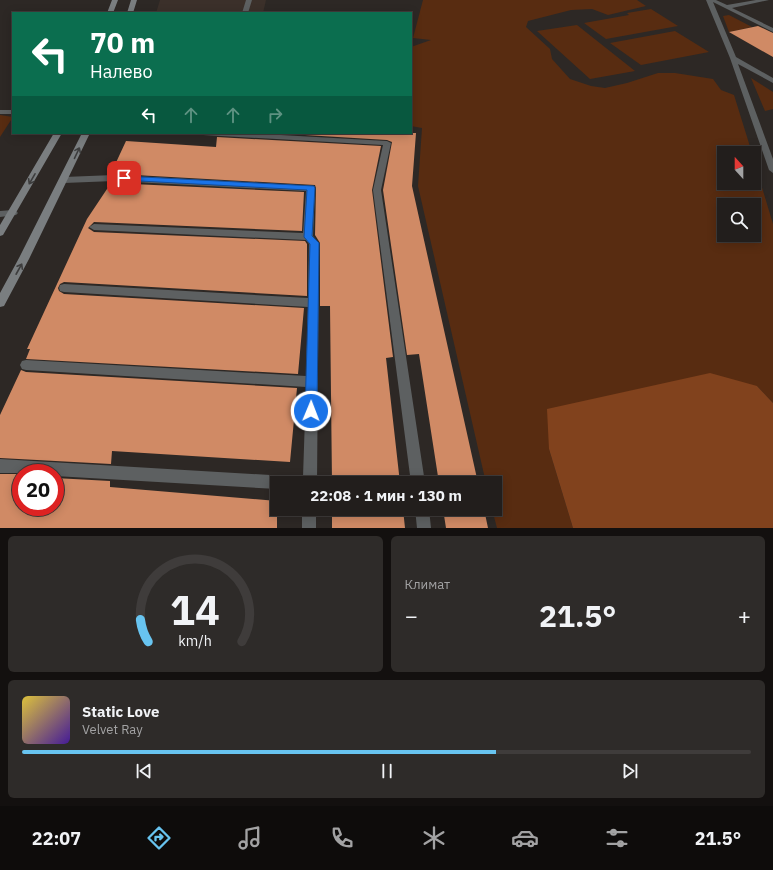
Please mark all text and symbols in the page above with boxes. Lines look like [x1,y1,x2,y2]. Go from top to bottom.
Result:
text: 70 m [90,24,155,61]
icon: left [24,28,76,80]
text: Налево [90,60,153,83]
icon: left [138,104,160,126]
icon: ahead [180,104,202,126]
icon: ahead [222,104,244,126]
icon: right [264,104,286,126]
north arrow [717,146,761,190]
map controls [717,146,761,242]
one-way arrow [74,147,81,159]
pin [107,161,141,195]
icon: arrive [113,167,135,189]
one-way arrow [28,173,36,185]
button: search [717,198,761,242]
one-way arrow [16,263,23,275]
position arrow [290,390,332,432]
speed limit sign: 20 [12,464,64,516]
text: 22:08 · 1 мин · 130 m [310,486,462,505]
text: Климат [405,576,450,593]
text: 14 [170,582,220,636]
text: 21.5° [539,596,616,635]
text: − [405,601,418,630]
text: + [738,601,751,630]
text: km/h [178,631,212,650]
text: Static Love [82,702,159,721]
text: Velvet Ray [82,721,143,738]
icon: previous [133,760,155,782]
icon: pause [376,760,398,782]
icon: next [619,760,641,782]
icon: directions [145,824,173,852]
icon: music [236,824,264,852]
icon: phone [328,824,356,852]
icon: climate [420,824,448,852]
icon: car [511,824,539,852]
icon: filters [603,824,631,852]
text: 22:07 [32,827,81,850]
text: 21.5° [695,827,741,850]

